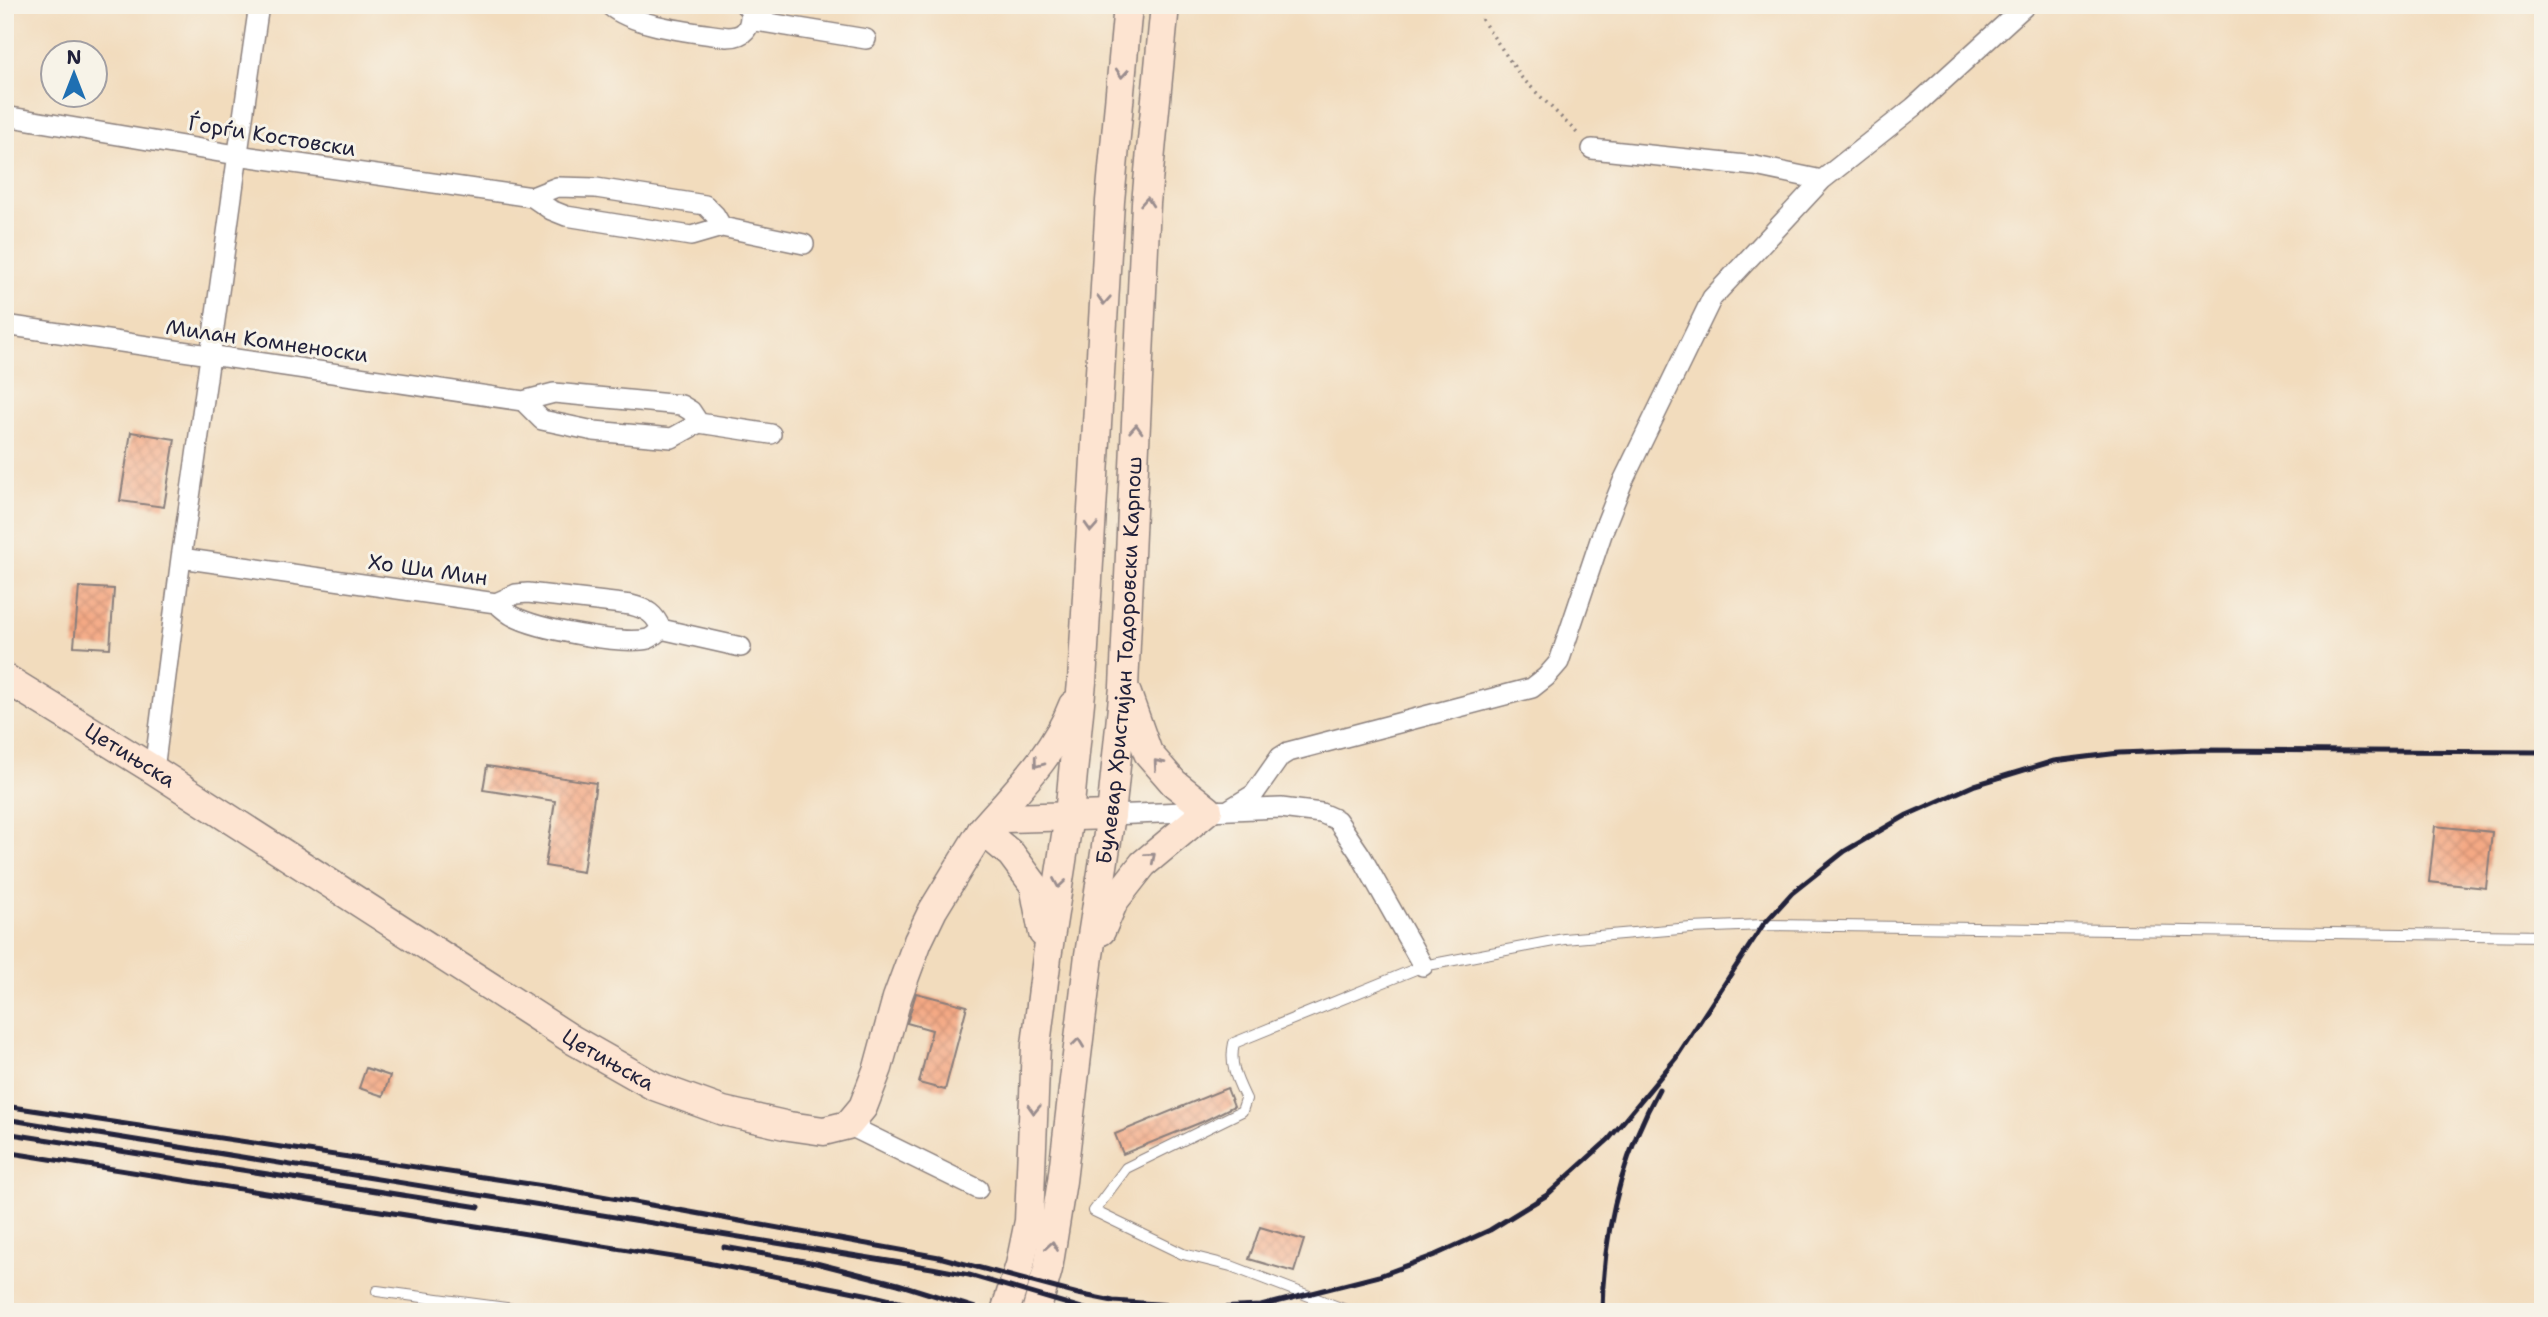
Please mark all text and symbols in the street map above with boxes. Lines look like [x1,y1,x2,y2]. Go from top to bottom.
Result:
north arrow [38,38,108,108]
text: N [66,45,82,70]
one-way arrow [1115,68,1130,79]
street label: Ѓoрѓи Костовски [186,108,358,163]
one-way arrow [1139,196,1154,207]
one-way arrow [1097,295,1112,306]
street label: Милан Комненоски [164,313,370,369]
one-way arrow [1128,424,1143,435]
street label: Булевар Христијан Тодоровски Карпош [1089,456,1148,866]
one-way arrow [1084,522,1099,533]
street label: Хо Ши Мин [367,548,489,592]
street label: Цетињска [79,716,181,794]
one-way arrow [1034,755,1047,768]
one-way arrow [1154,759,1166,772]
one-way arrow [1143,853,1156,865]
one-way arrow [1052,877,1067,889]
street label: Цетињска [556,1022,659,1097]
one-way arrow [1071,1037,1086,1049]
one-way arrow [1027,1104,1042,1115]
one-way arrow [1044,1240,1059,1251]

